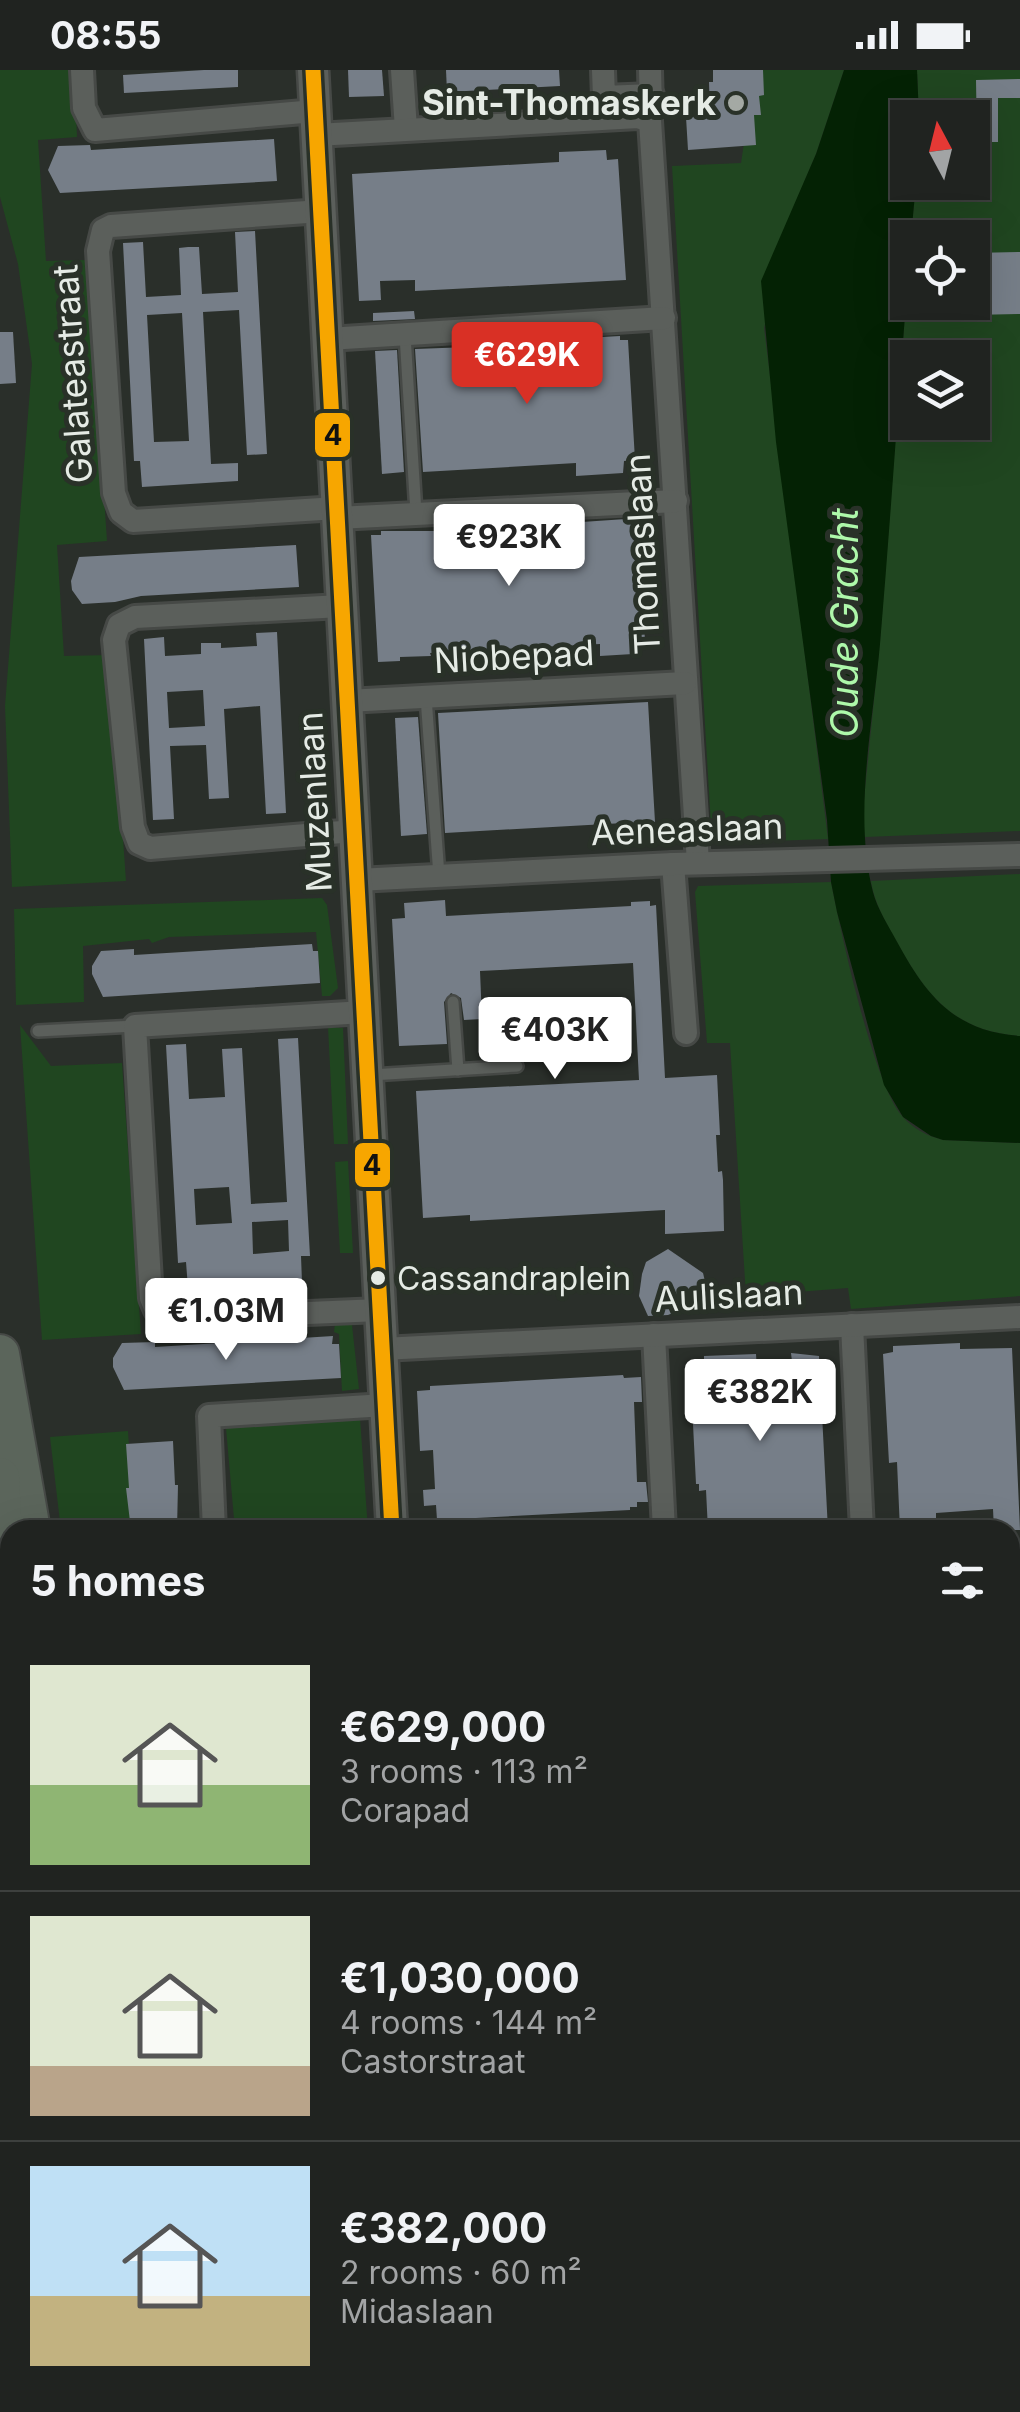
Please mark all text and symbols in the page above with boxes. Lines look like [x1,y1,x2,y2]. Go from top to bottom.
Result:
text: 08:55 [50,12,162,58]
place label: Sint-Thomaskerk [422,81,717,123]
marker: Sint-Thomaskerk [725,92,747,114]
north arrow [890,100,990,200]
map controls [890,100,990,440]
button: locate [890,220,990,320]
street label: Galateastraat [43,263,101,485]
pin: €629K [457,322,597,407]
text: €629K [474,335,580,374]
button: layers [890,340,990,440]
line badge: 4 [313,411,352,459]
text: 4 [324,418,342,452]
street label: Thomaslaan [616,452,668,656]
pin: €923K [439,504,579,589]
water label: Oude Gracht [821,508,867,738]
text: €923K [456,517,562,556]
street label: Niobepad [433,631,595,681]
street label: Muzenlaan [288,711,340,893]
street label: Aeneaslaan [590,805,784,853]
pin: €403K [485,997,625,1082]
text: €403K [501,1010,609,1049]
line badge: 4 [353,1141,392,1189]
text: 4 [363,1148,381,1182]
place label: Cassandraplein [397,1259,631,1298]
marker: Cassandraplein [368,1268,388,1288]
street label: Aulislaan [654,1270,804,1320]
pin: €1.03M [145,1278,307,1363]
text: €1.03M [167,1291,285,1330]
pin: €382K [690,1359,830,1444]
text: €382K [707,1372,813,1411]
icon: filters [935,1553,990,1608]
text: 5 homes [30,1555,206,1606]
text: €629,000 [340,1701,546,1752]
icon: home [110,1705,230,1825]
text: 3 rooms · 113 m² [340,1752,588,1791]
text: Corapad [340,1791,470,1830]
text: €1,030,000 [340,1952,580,2003]
icon: home [110,1956,230,2076]
text: 4 rooms · 144 m² [340,2003,597,2042]
text: Castorstraat [340,2042,525,2081]
text: €382,000 [340,2202,547,2253]
icon: home [110,2206,230,2326]
text: 2 rooms · 60 m² [340,2253,582,2292]
text: Midaslaan [340,2292,494,2331]

